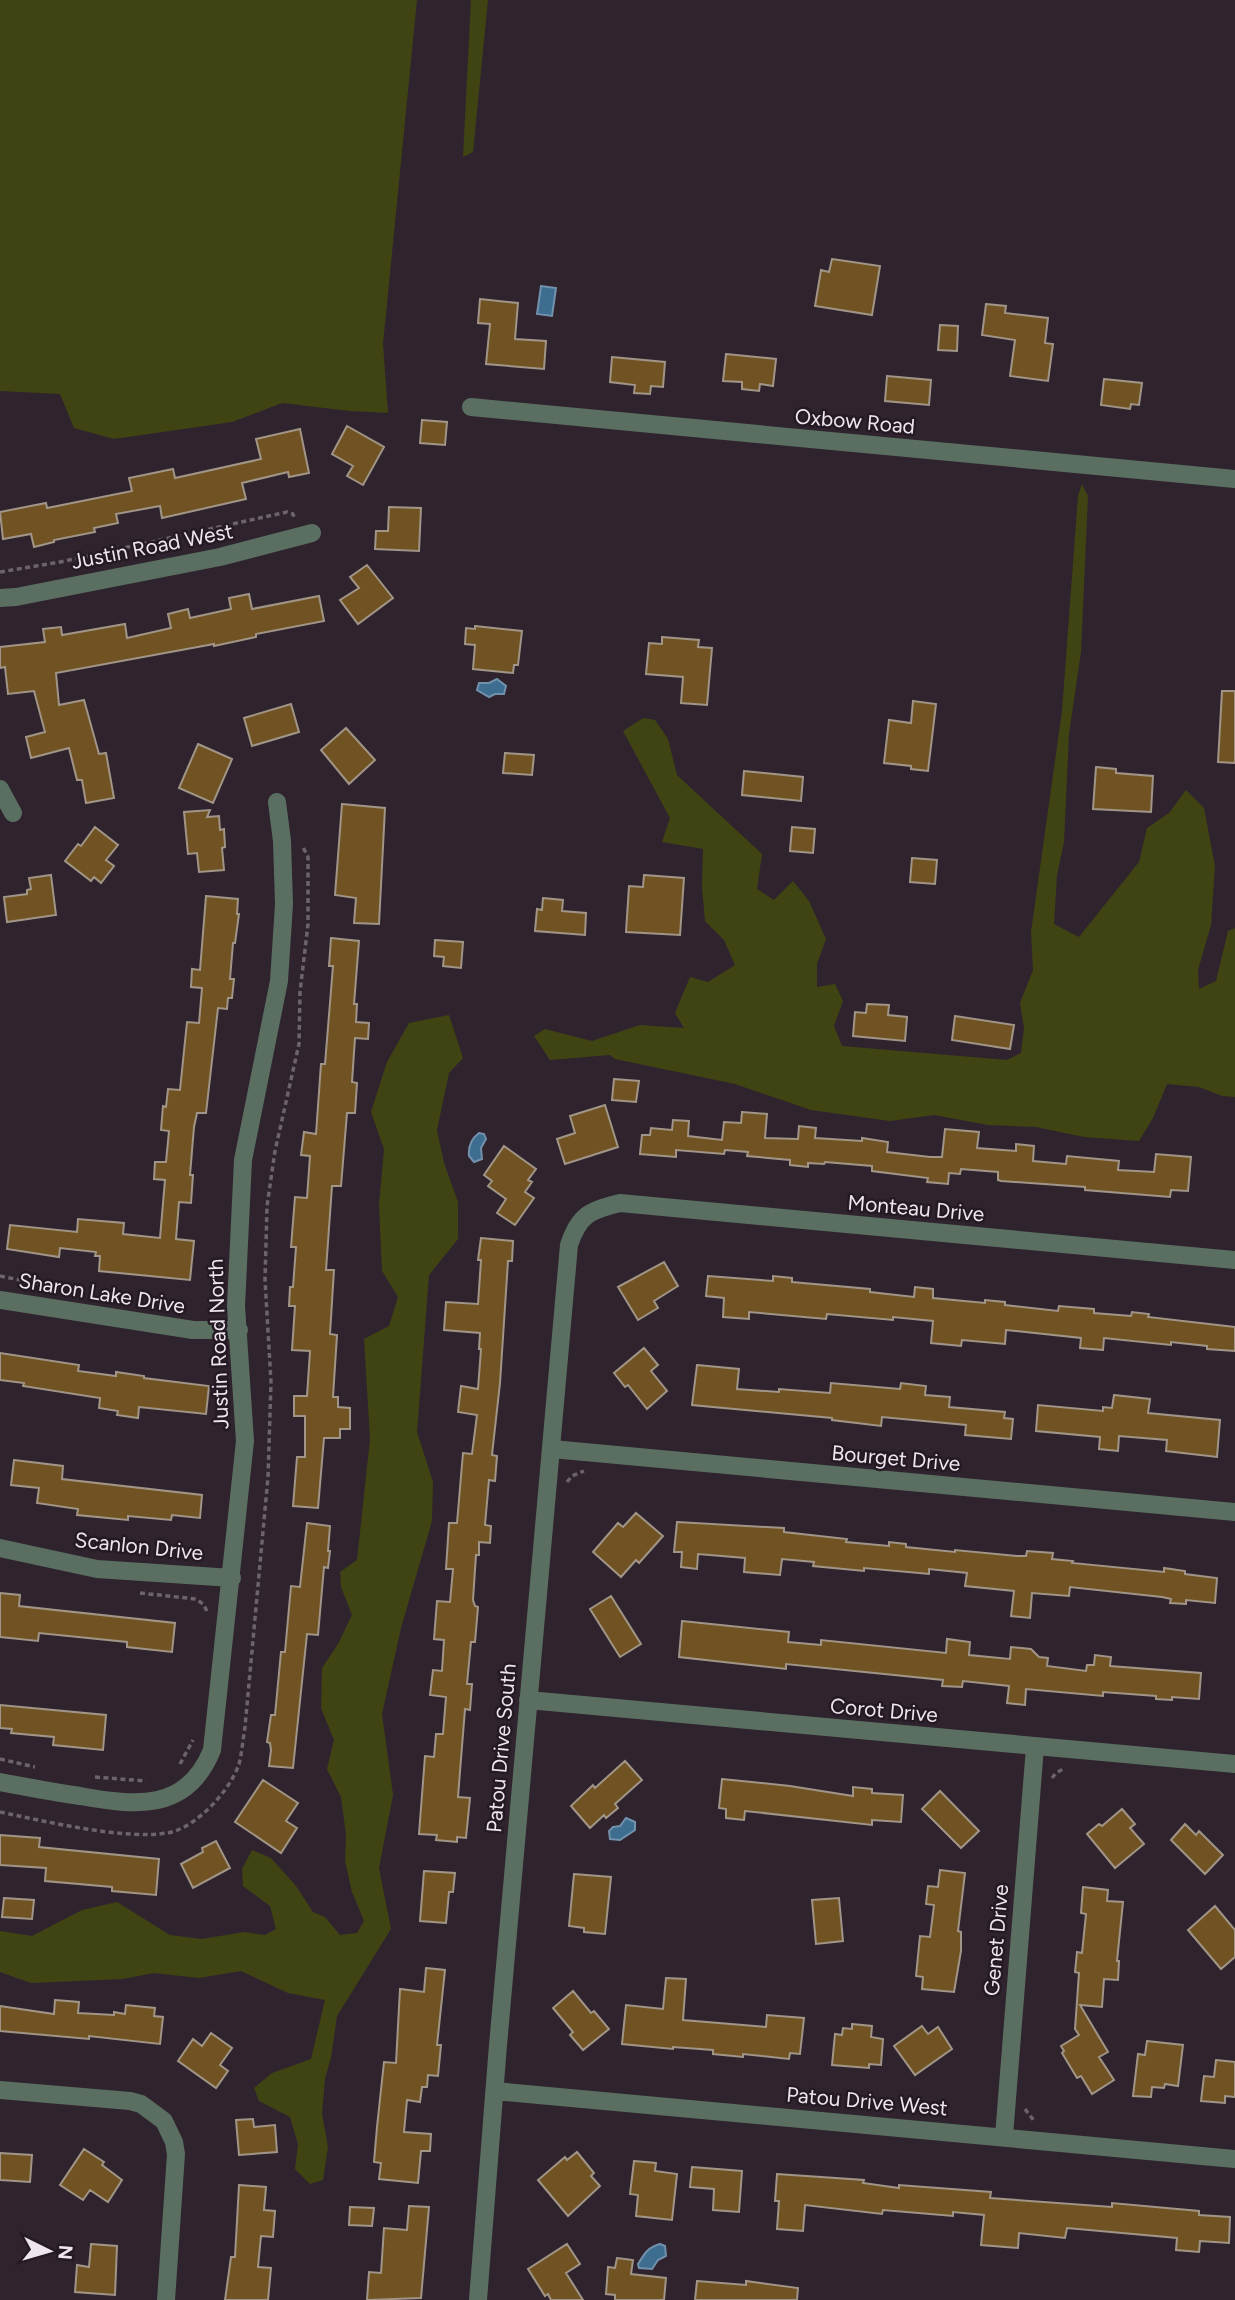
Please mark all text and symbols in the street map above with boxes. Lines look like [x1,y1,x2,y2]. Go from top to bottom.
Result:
street label: Oxbow Road [794,403,916,439]
street label: Justin Road West [69,518,235,574]
street label: Monteau Drive [847,1190,985,1226]
street label: Justin Road North [203,1258,233,1430]
street label: Sharon Lake Drive [17,1267,187,1319]
street label: Bourget Drive [831,1440,961,1476]
street label: Scanlon Drive [74,1527,204,1565]
street label: Patou Drive South [481,1662,521,1834]
street label: Corot Drive [829,1693,939,1727]
street label: Genet Drive [979,1883,1013,1997]
street label: Patou Drive West [785,2081,949,2121]
north arrow [14,2216,84,2286]
text: N [53,2244,78,2261]

